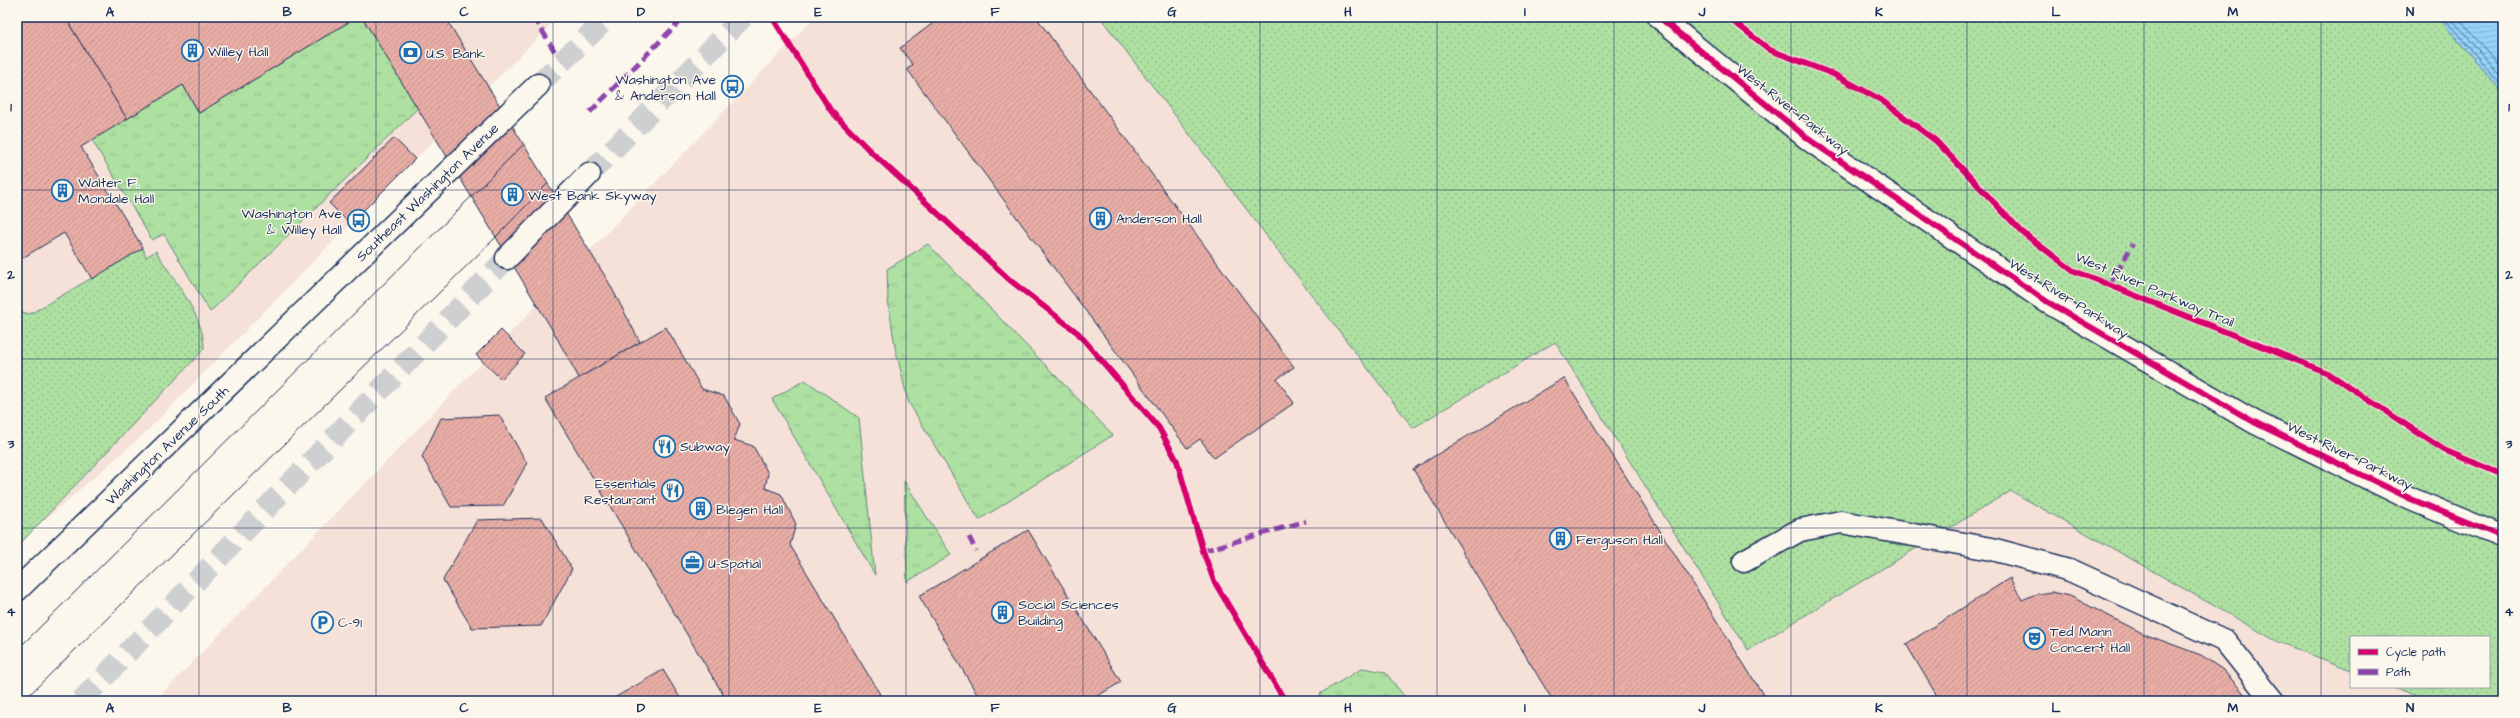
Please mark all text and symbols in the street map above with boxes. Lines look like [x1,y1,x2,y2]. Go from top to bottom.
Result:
text: A [106,3,115,21]
text: B [282,3,292,21]
text: C [459,3,469,21]
text: D [637,3,646,21]
text: E [814,3,822,21]
text: F [990,3,1000,21]
text: G [1167,3,1177,21]
text: H [1344,3,1352,21]
text: I [1524,3,1526,21]
text: J [1698,3,1706,21]
text: K [1875,3,1883,21]
text: L [2051,3,2061,21]
text: M [2228,3,2239,21]
text: N [2406,3,2414,21]
building icon: Willey Hall [180,38,206,64]
bank icon: U.S. Bank [398,40,424,66]
place label: Willey Hall [208,42,269,62]
place label: U.S. Bank [426,44,485,64]
street label: West River Parkway [1732,59,1853,160]
place label: Washington Ave & Anderson Hall [615,70,716,106]
bus stop icon: Washington Ave & Anderson Hall [719,74,745,100]
text: 1 [10,98,12,116]
text: 1 [2508,98,2510,116]
street label: Southeast Washington Avenue [352,119,504,267]
place label: Walter F. Mondale Hall [78,173,154,209]
building icon: Walter F. Mondale Hall [49,177,75,203]
building icon: West Bank Skyway [499,182,525,208]
place label: West Bank Skyway [528,186,657,206]
place label: Washington Ave & Willey Hall [241,204,342,240]
building icon: Anderson Hall [1088,205,1114,231]
bus stop icon: Washington Ave & Willey Hall [345,208,371,234]
place label: Anderson Hall [1116,209,1202,229]
street label: West River Parkway Trail [2072,247,2237,333]
street label: West River Parkway [2005,254,2132,344]
text: 2 [6,266,15,284]
text: 2 [2504,266,2513,284]
street label: Washington Avenue South [102,381,234,510]
street label: West River Parkway [2283,417,2416,495]
restaurant icon: Subway [651,433,677,459]
text: 3 [7,435,15,453]
text: 3 [2505,435,2513,453]
place label: Subway [680,437,730,457]
place label: Essentials Restaurant [584,474,656,510]
restaurant icon: Essentials Restaurant [659,478,685,504]
building icon: Blegen Hall [687,496,713,522]
place label: Blegen Hall [716,500,783,520]
building icon: Ferguson Hall [1547,526,1573,552]
place label: Ferguson Hall [1576,530,1663,550]
office icon: U-Spatial [679,550,705,576]
place label: U-Spatial [708,554,761,574]
place label: Social Sciences Building [1018,595,1119,631]
building icon: Social Sciences Building [990,599,1016,625]
text: 4 [7,603,16,621]
text: 4 [2505,603,2514,621]
parking icon: C-91 [309,609,335,635]
place label: C-91 [338,613,362,633]
place label: Ted Mann Concert Hall [2050,622,2130,658]
theatre icon: Ted Mann Concert Hall [2022,626,2048,652]
legend [2350,636,2490,688]
text: Cycle path [2386,644,2445,662]
text: Path [2386,664,2411,681]
text: A [106,699,115,717]
text: B [282,699,292,717]
text: C [459,699,469,717]
text: D [637,699,646,717]
text: E [814,699,822,717]
text: F [990,699,1000,717]
text: G [1167,699,1177,717]
text: H [1344,699,1352,717]
text: I [1524,699,1526,717]
text: J [1698,699,1706,717]
text: K [1875,699,1883,717]
text: L [2051,699,2061,717]
text: M [2228,699,2239,717]
text: N [2406,699,2414,717]

